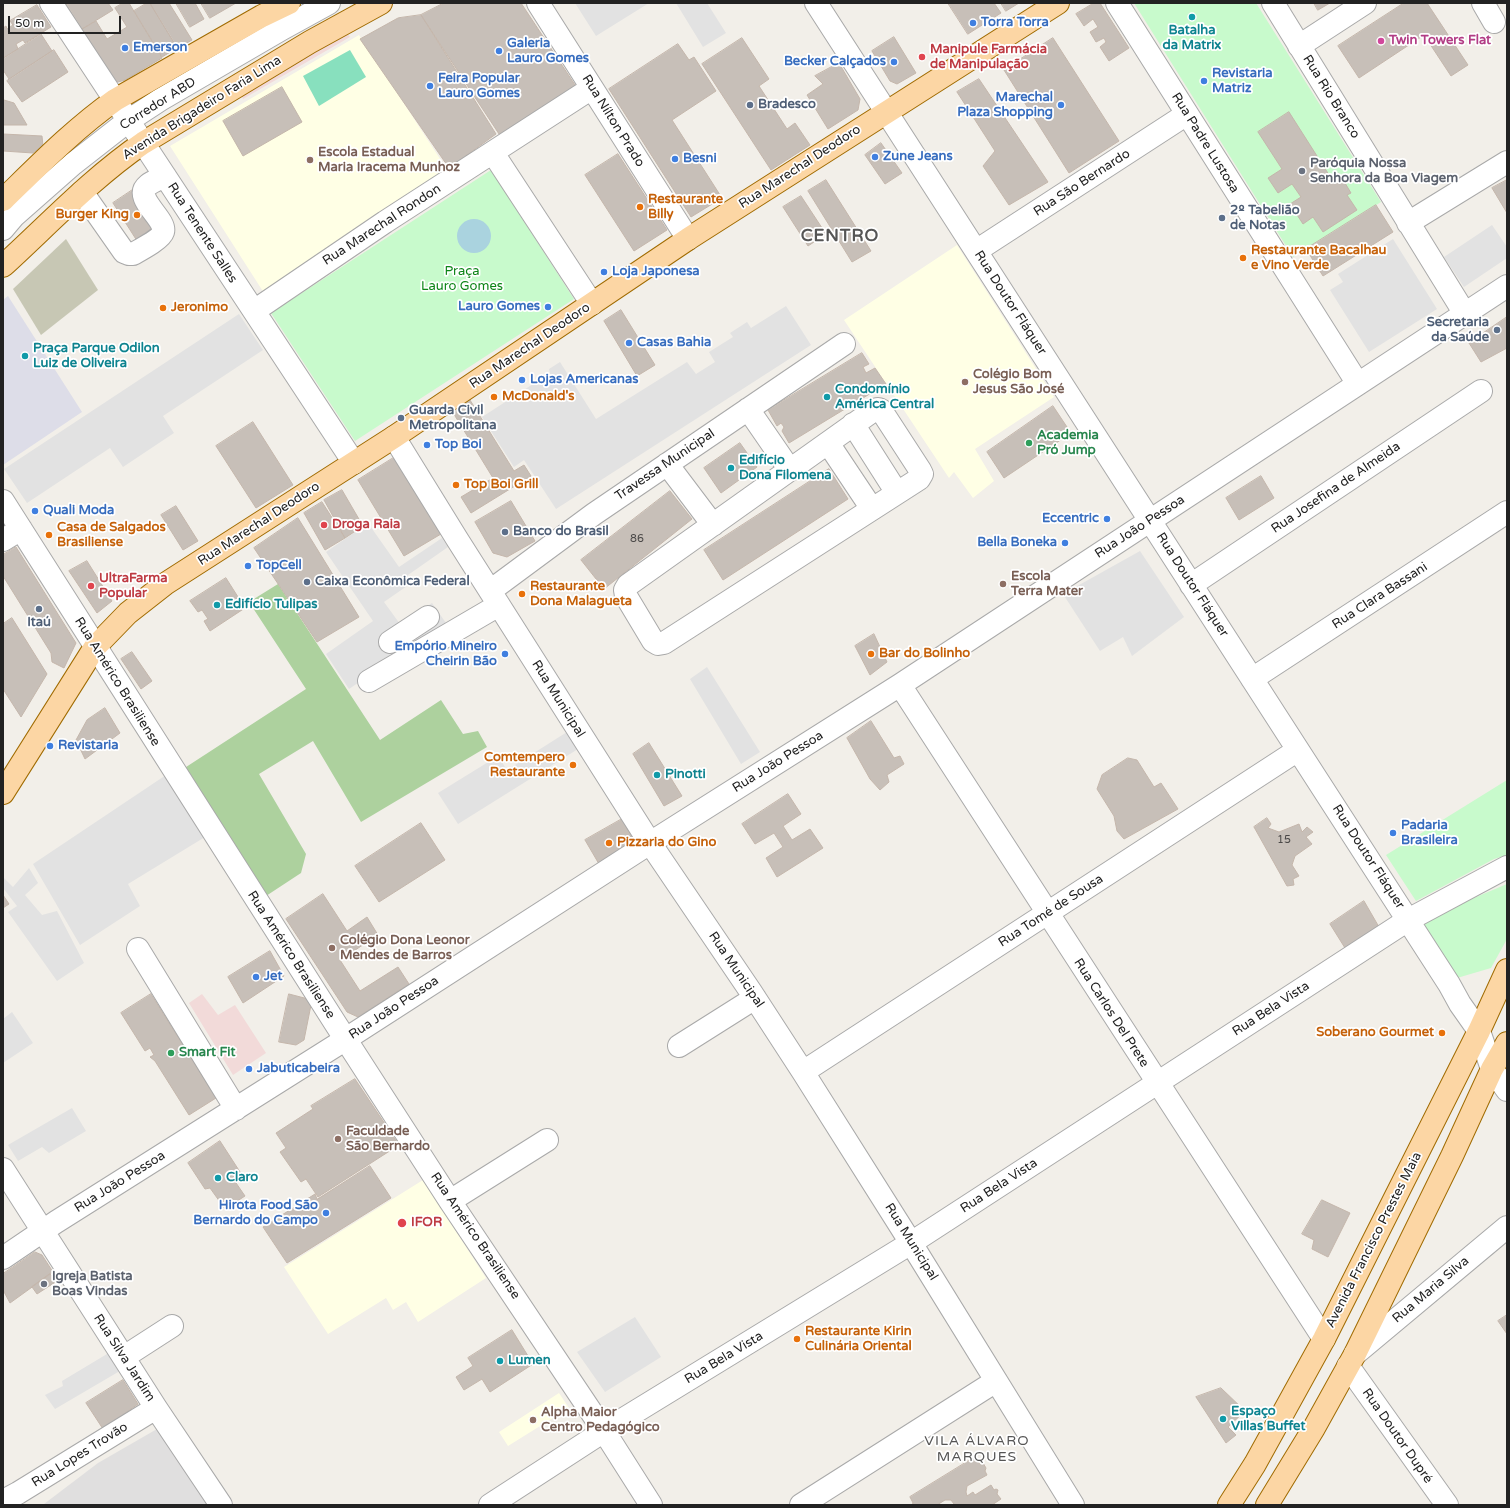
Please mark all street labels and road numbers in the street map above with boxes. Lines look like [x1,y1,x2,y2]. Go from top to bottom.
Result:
street label: Rua Rio Branco [1299,52,1363,142]
street label: Avenida Brigadeiro Faria Lima [120,53,284,163]
street label: Rua Nílton Prado [578,72,648,170]
street label: Corredor ABD [117,74,199,134]
street label: Rua Padre Lustosa [1168,90,1242,196]
street label: Rua Marechal Deodoro [736,122,864,212]
street label: Rua São Bernardo [1031,146,1133,220]
street label: Rua Tenente Salles [164,180,240,286]
street label: Rua Marechal Rondon [320,181,444,269]
street label: Rua Doutor Fláquer [970,248,1050,358]
street label: Rua Marechal Deodoro [467,300,593,392]
street label: Travessa Municipal [612,426,718,504]
street label: Rua Josefina de Almeida [1269,439,1403,537]
street label: Rua Marechal Deodoro [195,479,323,569]
street label: Rua João Pessoa [1092,492,1188,562]
street label: Rua Doutor Fláquer [1152,530,1232,640]
street label: Rua Clara Bassani [1329,559,1431,633]
street label: Rua Américo Brasiliense [71,615,163,749]
street label: Rua Municipal [528,657,588,741]
street label: Rua João Pessoa [730,728,826,796]
street label: Rua Doutor Fláquer [1328,802,1408,912]
street label: Rua Tomé de Sousa [996,871,1106,951]
street label: Rua Américo Brasiliense [244,888,338,1022]
street label: Rua Municipal [705,929,767,1011]
street label: Rua Carlos Del Prete [1070,956,1152,1070]
street label: Rua João Pessoa [346,973,442,1043]
street label: Rua Bela Vista [1230,978,1312,1040]
street label: Rua João Pessoa [72,1148,168,1216]
street label: Avenida Francisco Prestes Maia [1323,1150,1425,1330]
street label: Rua Bela Vista [958,1155,1040,1217]
street label: Rua Américo Brasiliense [427,1170,523,1302]
street label: Rua Municipal [881,1200,941,1284]
street label: Rua Maria Silva [1390,1253,1472,1327]
street label: Rua Silva Jardim [90,1311,158,1405]
street label: Rua Bela Vista [682,1328,766,1388]
street label: Rua Doutor Dupré [1358,1386,1436,1486]
street label: Rua Lopes Trovão [29,1419,131,1491]

